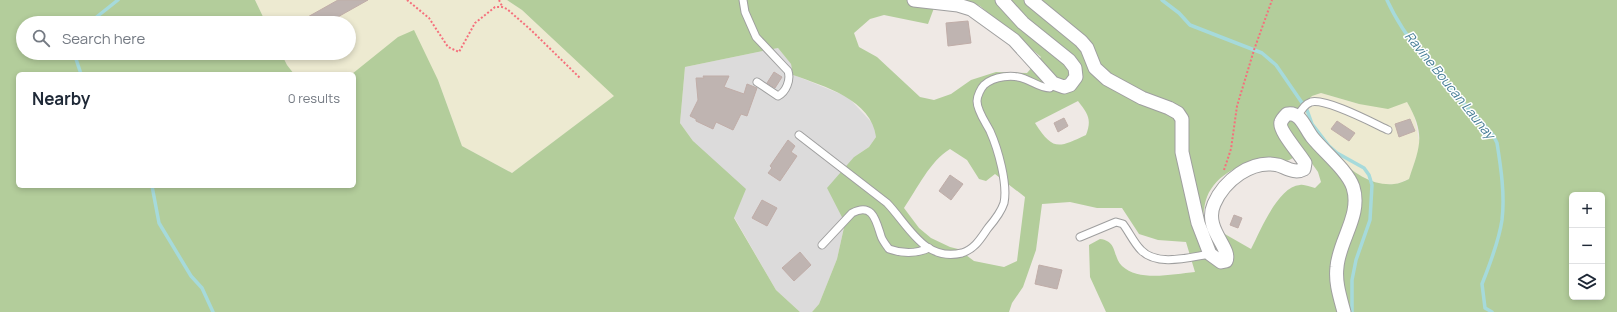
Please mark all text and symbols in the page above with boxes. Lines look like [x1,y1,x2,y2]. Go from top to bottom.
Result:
search box [16,16,356,60]
icon: search [30,27,52,49]
water label: Ravine Boucan Launay [1401,27,1500,144]
text: Search here [62,28,145,49]
text: Nearby [32,87,90,110]
text: 0 results [288,89,340,107]
map controls [1569,192,1605,300]
button: + [1569,192,1605,228]
button: − [1569,228,1605,264]
button: layers [1569,264,1605,300]

